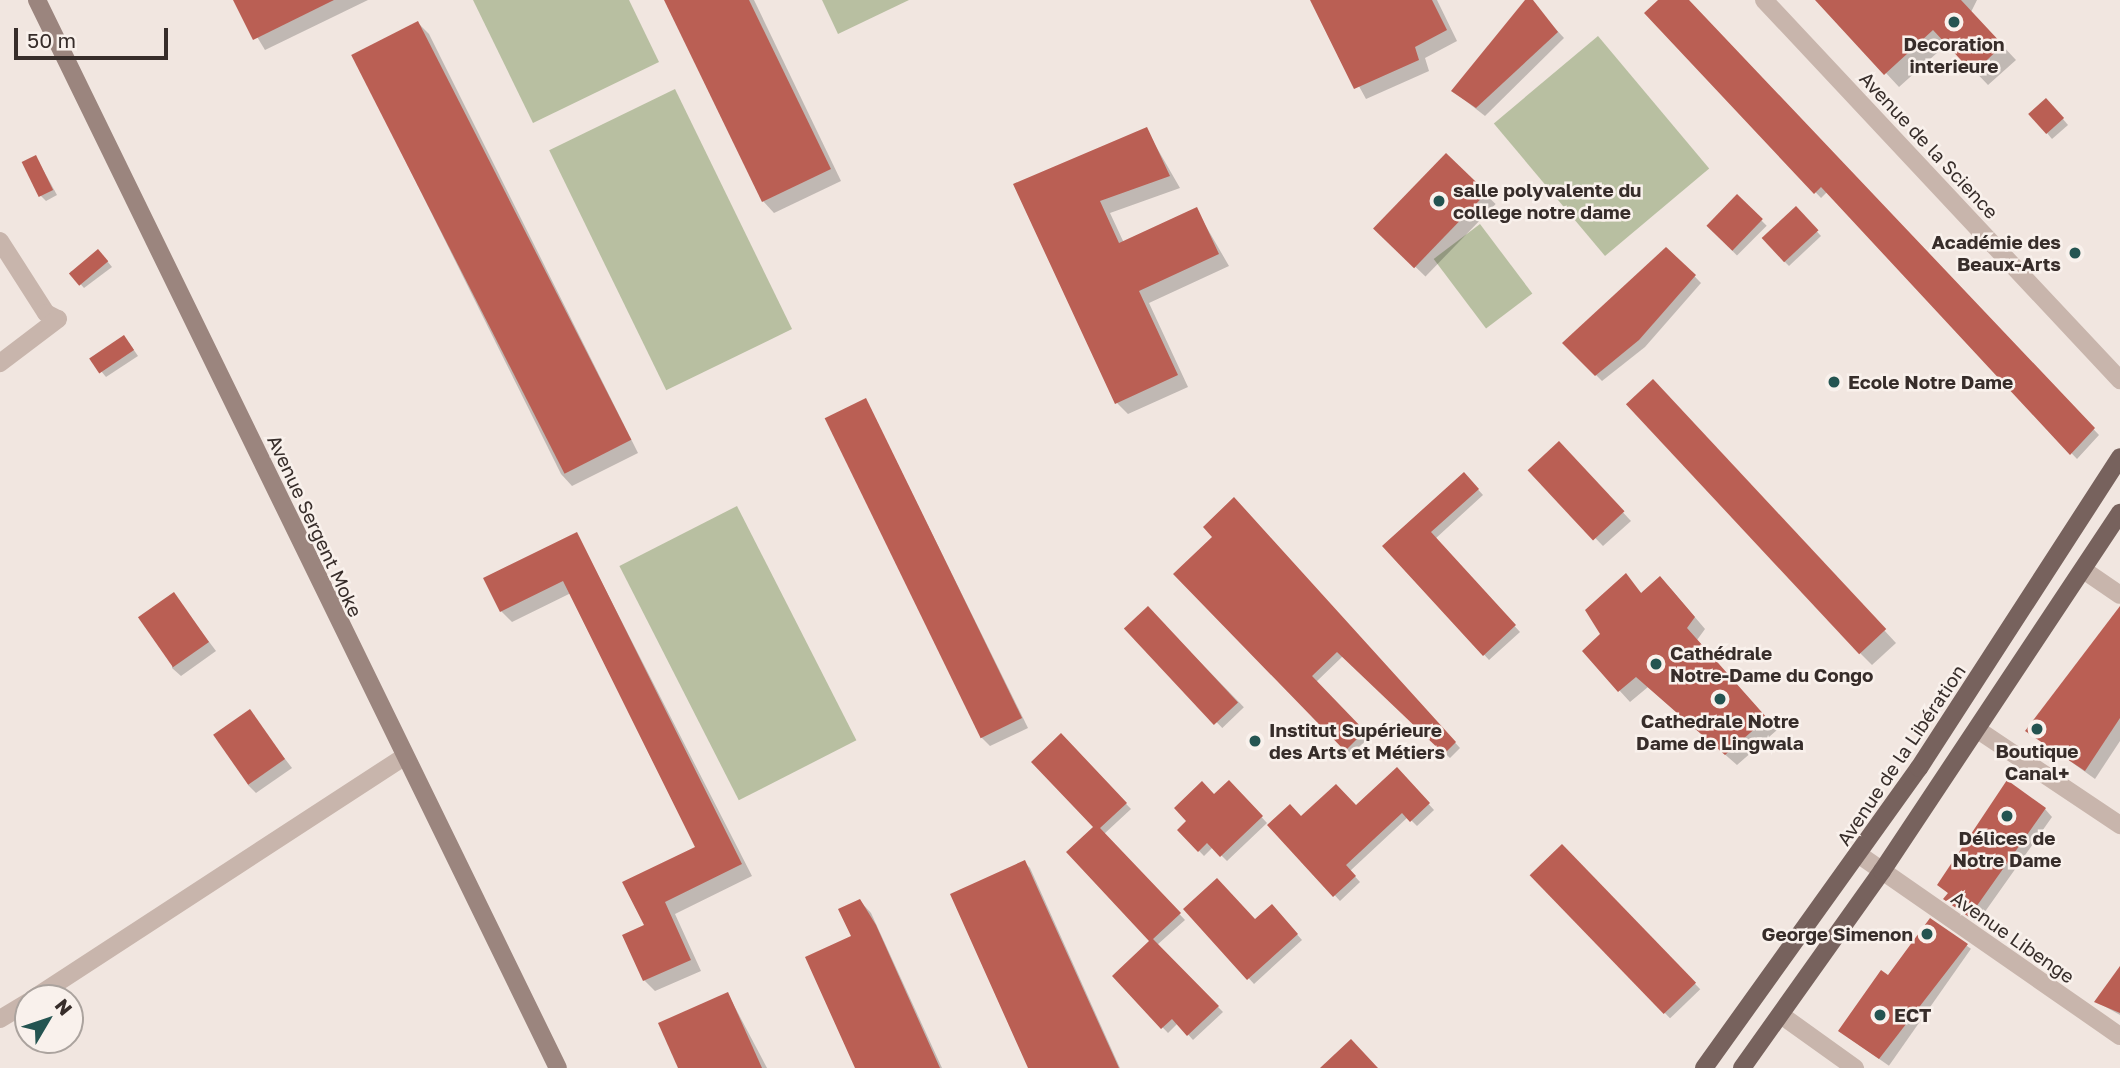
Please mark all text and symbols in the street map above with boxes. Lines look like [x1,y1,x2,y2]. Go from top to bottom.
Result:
scale bar [18,14,172,58]
marker: Decoration interieure [1946,14,1962,30]
text: 50 m [27,27,76,53]
place label: Decoration interieure [1904,33,2004,77]
street label: Avenue de la Science [1855,67,2003,223]
place label: salle polyvalente du college notre dame [1453,179,1641,223]
marker: salle polyvalente du college notre dame [1431,193,1447,209]
place label: Académie des Beaux-Arts [1932,231,2061,275]
marker: Académie des Beaux-Arts [2067,245,2083,261]
place label: Ecole Notre Dame [1848,371,2013,393]
marker: Ecole Notre Dame [1826,374,1842,390]
street label: Avenue Sergent Moke [263,432,367,620]
place label: Cathédrale Notre-Dame du Congo [1670,642,1873,686]
marker: Cathédrale Notre-Dame du Congo [1648,656,1664,672]
street label: Avenue de la Libération [1832,660,1970,850]
marker: Cathedrale Notre Dame de Lingwala [1712,691,1728,707]
place label: Cathedrale Notre Dame de Lingwala [1636,710,1804,754]
place label: Institut Supérieure des Arts et Métiers [1269,719,1445,763]
marker: Boutique Canal+ [2029,721,2045,737]
marker: Institut Supérieure des Arts et Métiers [1247,733,1263,749]
place label: Boutique Canal+ [1995,740,2079,784]
marker: Délices de Notre Dame [1999,808,2015,824]
place label: Délices de Notre Dame [1953,827,2061,871]
street label: Avenue Libenge [1947,886,2079,988]
place label: George Simenon [1761,923,1913,945]
marker: George Simenon [1919,926,1935,942]
north arrow [14,984,84,1054]
text: N [51,994,78,1020]
place label: ECT [1894,1004,1931,1026]
marker: ECT [1872,1007,1888,1023]

